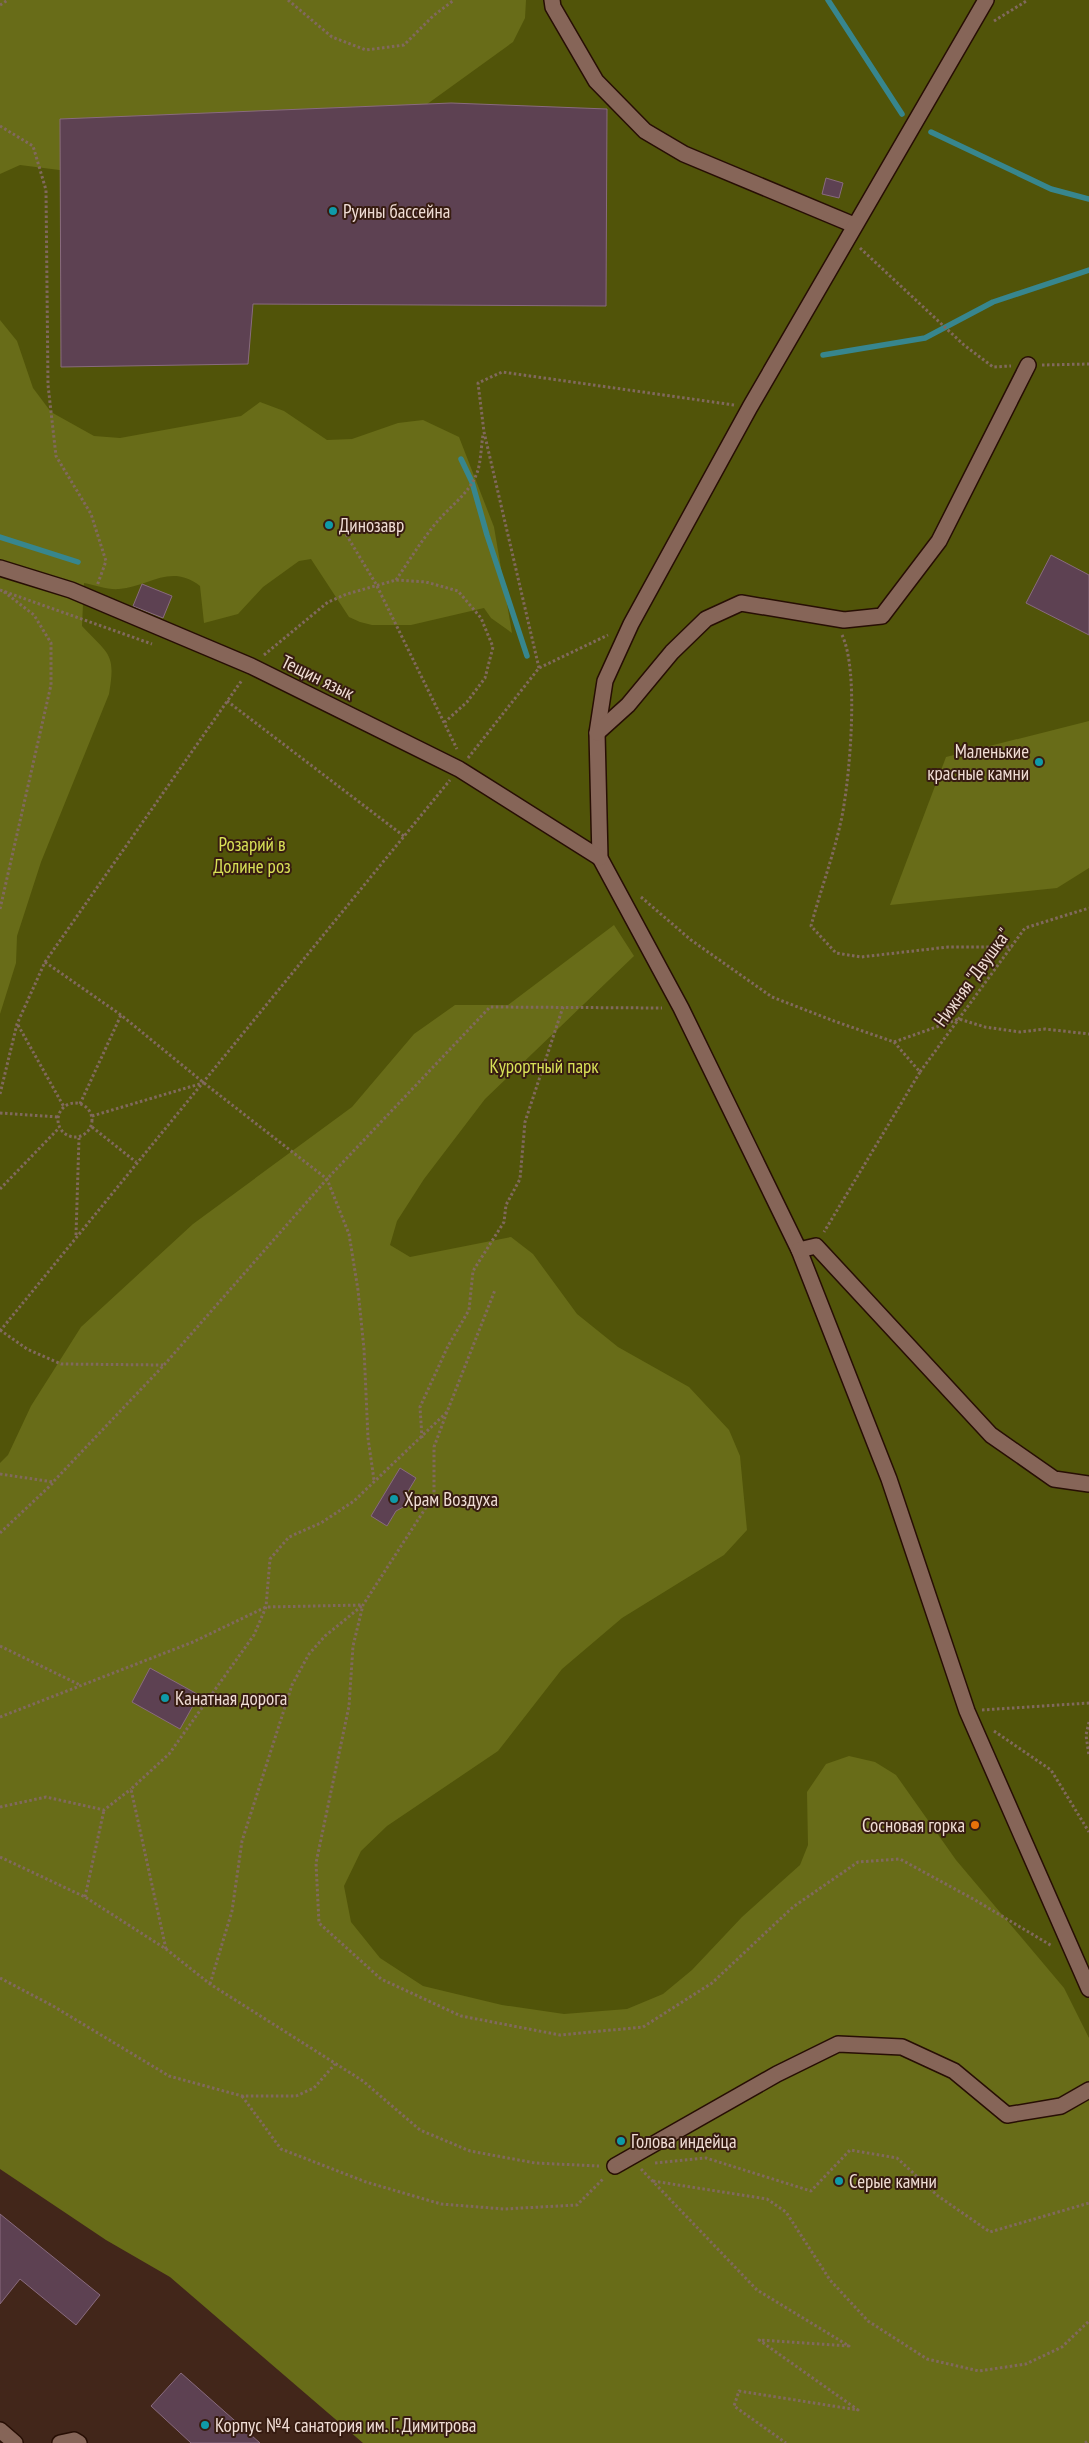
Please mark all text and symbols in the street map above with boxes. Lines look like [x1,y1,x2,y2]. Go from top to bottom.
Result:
place label: Руины бассейна [343,199,450,223]
marker: Руины бассейна [327,205,339,217]
place label: Динозавр [339,513,404,537]
marker: Динозавр [323,519,335,531]
street label: Тещин язык [278,649,359,705]
place label: Маленькие красные камни [927,739,1029,785]
marker: Маленькие красные камни [1033,756,1045,768]
park label: Розарий в Долине роз [213,832,291,878]
street label: Нижняя "Двушка" [928,923,1016,1031]
park label: Курортный парк [489,1054,599,1078]
place label: Храм Воздуха [404,1487,498,1511]
marker: Храм Воздуха [388,1493,400,1505]
place label: Канатная дорога [175,1686,287,1710]
marker: Канатная дорога [159,1692,171,1704]
place label: Сосновая горка [862,1813,965,1837]
marker: Сосновая горка [969,1819,981,1831]
place label: Голова индейца [631,2129,737,2153]
marker: Голова индейца [615,2135,627,2147]
place label: Серые камни [849,2169,937,2193]
marker: Серые камни [833,2175,845,2187]
place label: Корпус №4 санатория им. Г. Димитрова [215,2413,476,2437]
marker: Корпус №4 санатория им. Г. Димитрова [199,2419,211,2431]

